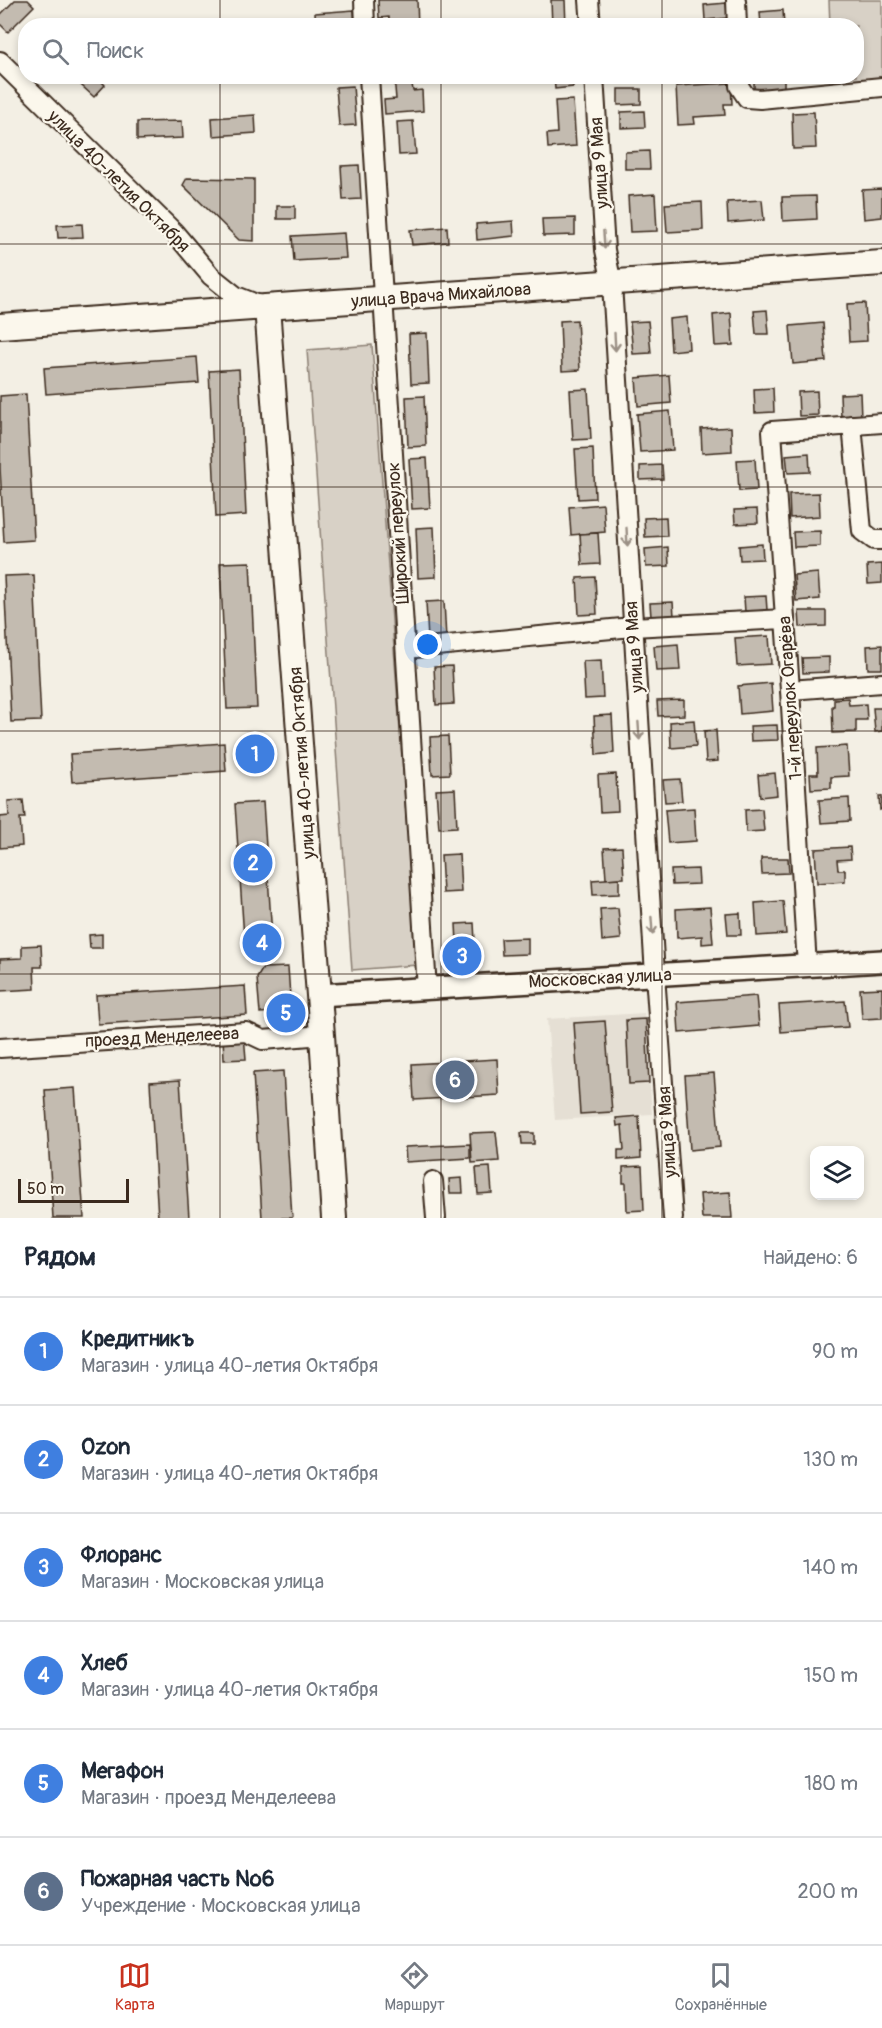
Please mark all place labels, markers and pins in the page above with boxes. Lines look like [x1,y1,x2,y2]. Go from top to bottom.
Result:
pin: 1 [236,732,274,777]
pin: 2 [234,840,272,886]
pin: 4 [242,920,282,966]
pin: 3 [442,934,482,978]
pin: 5 [266,990,306,1036]
pin: 6 [436,1058,474,1102]

